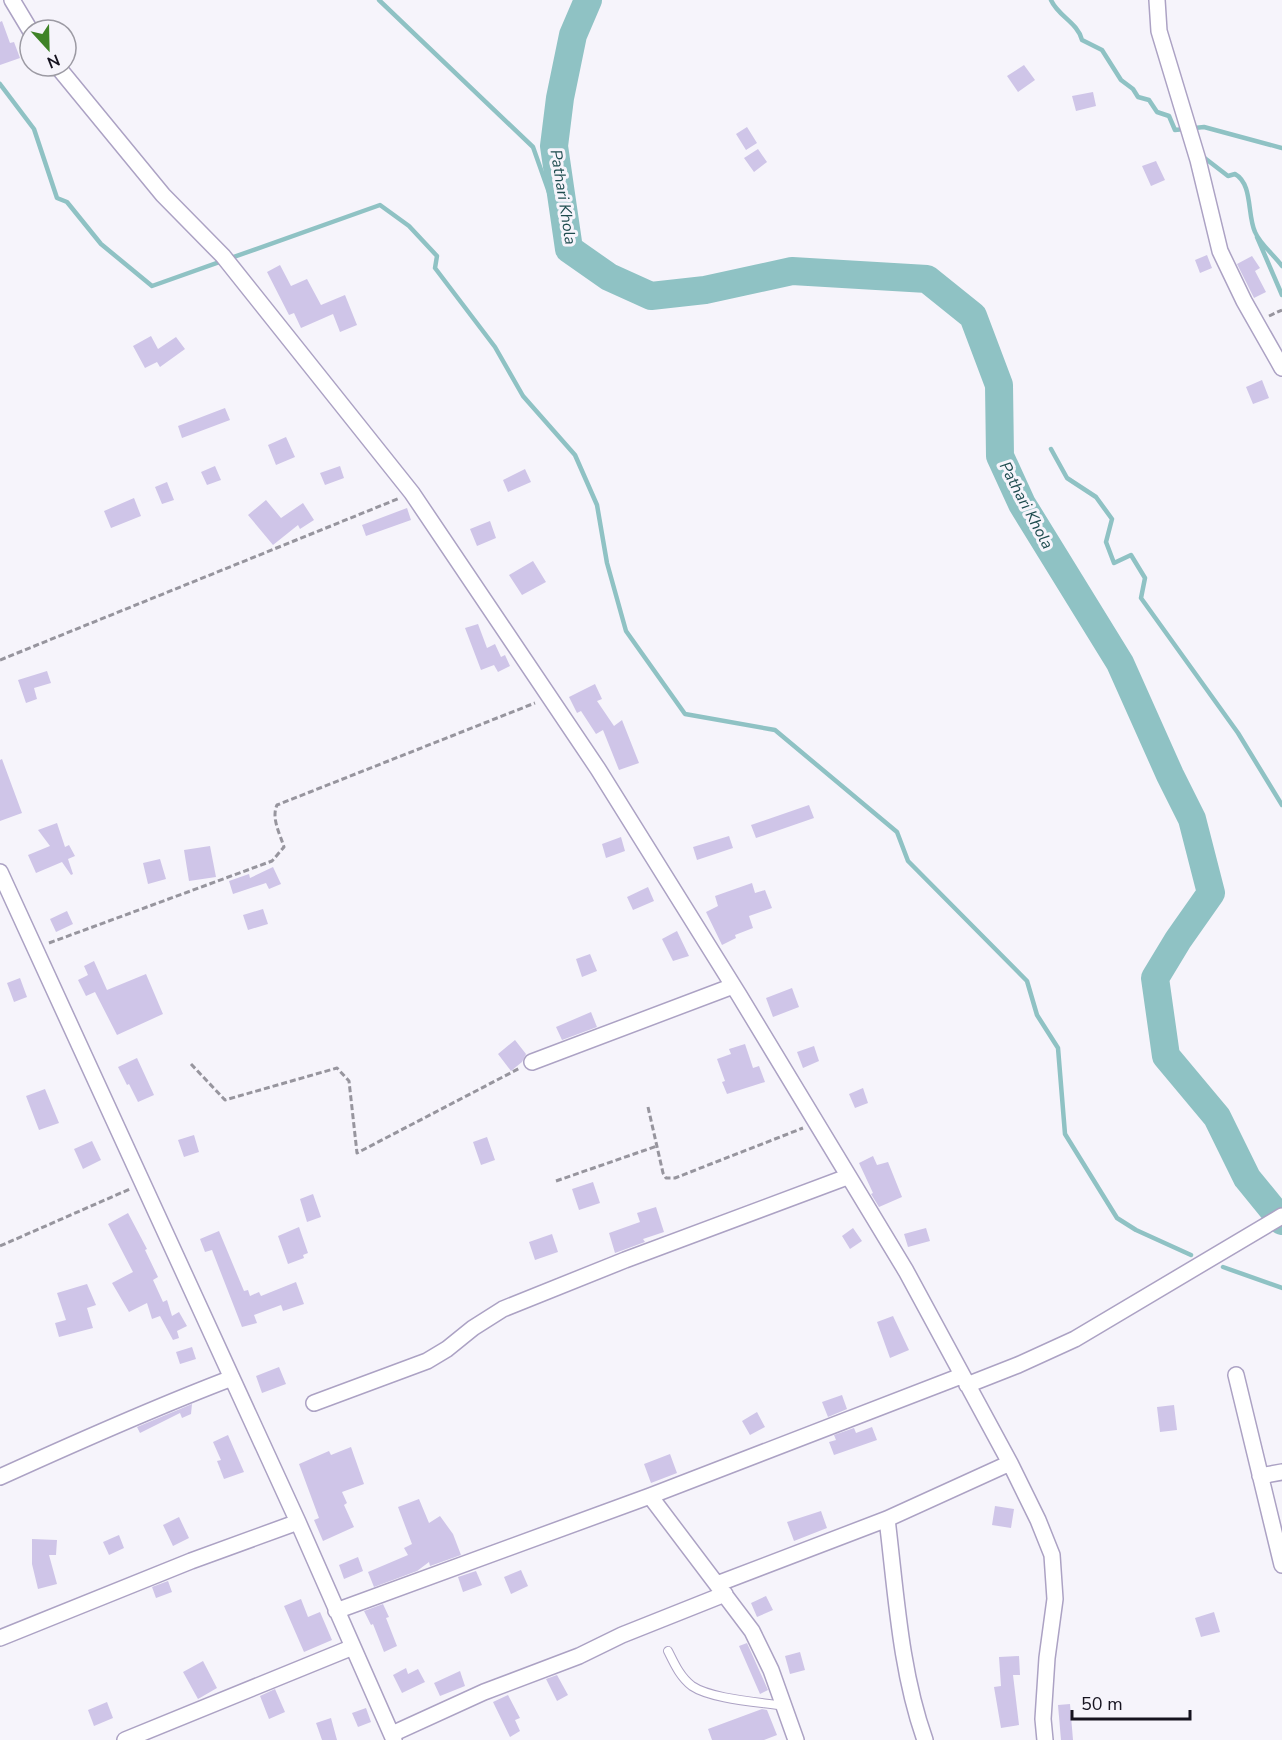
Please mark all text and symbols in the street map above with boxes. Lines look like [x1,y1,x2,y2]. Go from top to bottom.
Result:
north arrow [18,18,78,78]
text: N [44,49,63,73]
water label: Pathari Khola [545,148,581,246]
water label: Pathari Khola [994,458,1058,553]
scale bar [1072,1683,1190,1721]
text: 50 m [1081,1692,1123,1716]

